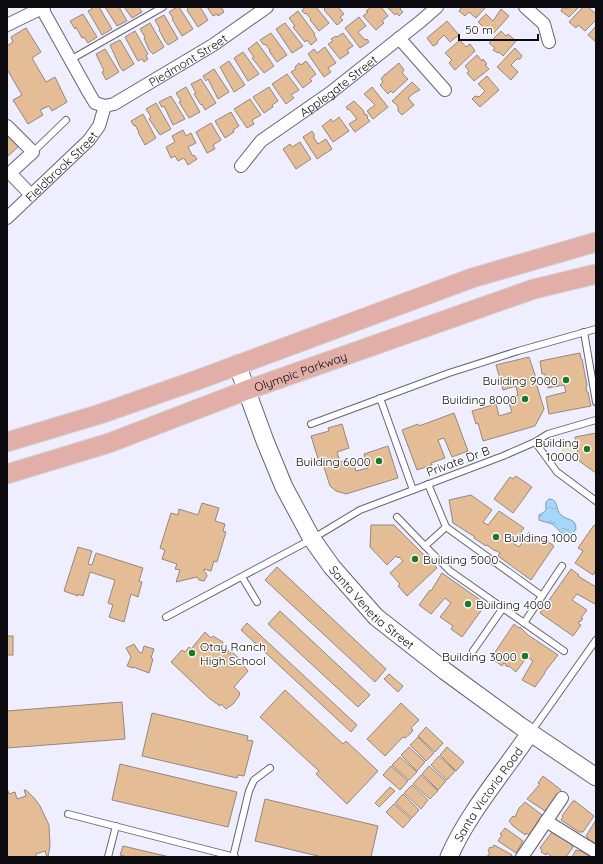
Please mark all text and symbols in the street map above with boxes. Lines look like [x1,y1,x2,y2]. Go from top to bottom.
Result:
scale bar [459,16,538,42]
text: 50 m [465,22,493,37]
street label: Piedmont Street [146,30,230,89]
street label: Applegate Street [296,51,380,120]
street label: Fieldbrook Street [22,128,100,204]
street label: Olympic Parkway [252,348,349,394]
place label: Building 9000 [482,373,558,388]
marker: Building 9000 [561,375,571,385]
place label: Building 8000 [442,392,517,407]
marker: Building 8000 [520,394,530,404]
place label: Building 10000 [535,435,579,464]
street label: Private Dr B [424,443,492,479]
marker: Building 10000 [582,444,592,454]
place label: Building 6000 [296,454,371,469]
marker: Building 6000 [374,456,384,466]
place label: Building 1000 [504,530,577,545]
marker: Building 1000 [491,532,501,542]
place label: Building 5000 [423,552,498,567]
marker: Building 5000 [410,554,420,564]
street label: Santa Venetia Street [326,562,418,652]
place label: Building 4000 [476,597,551,612]
marker: Building 4000 [463,599,473,609]
place label: Otay Ranch High School [200,639,266,668]
marker: Otay Ranch High School [187,648,197,658]
place label: Building 3000 [442,649,517,664]
marker: Building 3000 [520,651,530,661]
street label: Santa Victoria Road [450,744,525,844]

